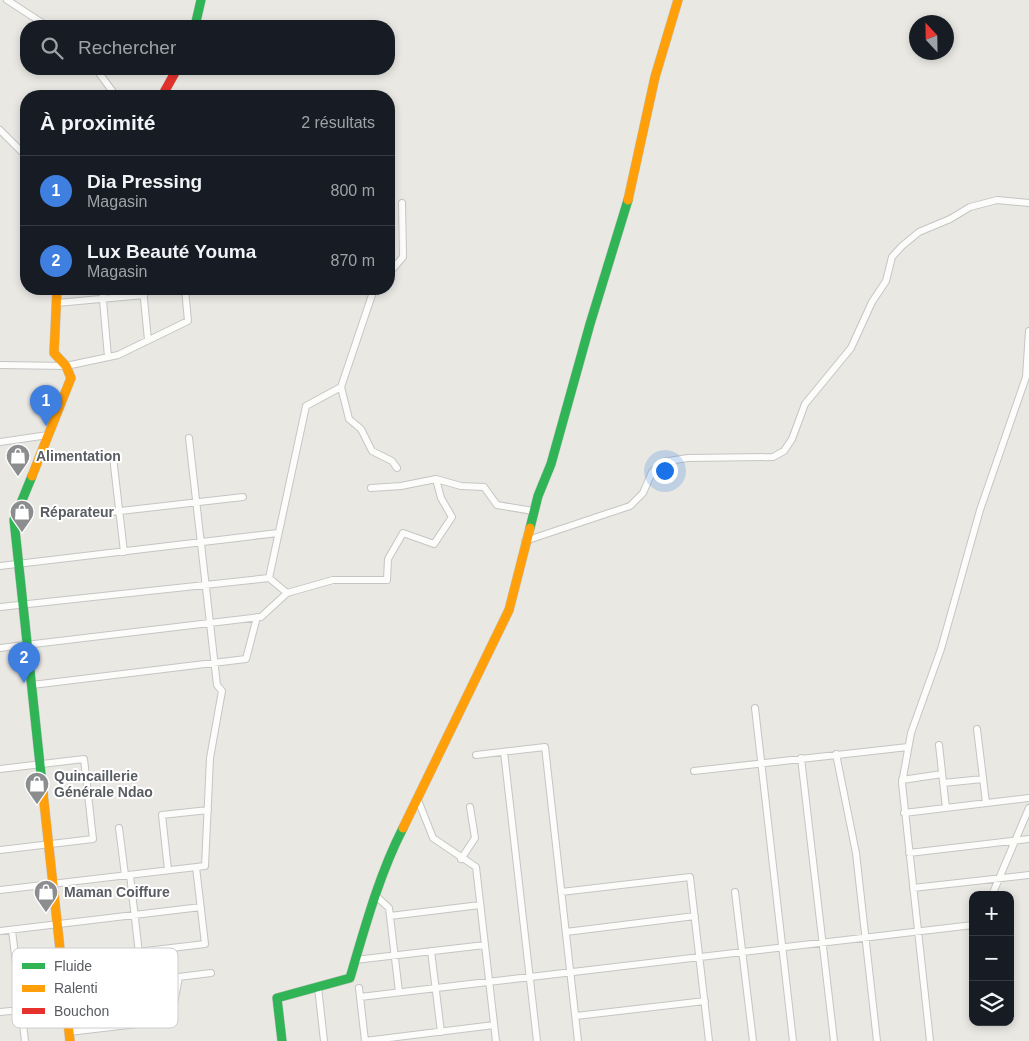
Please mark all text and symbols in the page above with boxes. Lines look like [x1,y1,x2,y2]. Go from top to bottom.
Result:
north arrow [909,15,954,60]
search box [20,20,395,75]
icon: search [38,34,66,62]
text: Rechercher [78,37,176,58]
text: À proximité [40,111,156,134]
text: 2 résultats [301,114,375,131]
text: Dia Pressing [87,171,202,192]
text: 1 [52,182,60,199]
text: 800 m [331,182,375,199]
text: Magasin [87,193,147,210]
text: Lux Beauté Youma [87,241,256,262]
text: 2 [52,252,60,269]
text: 870 m [331,252,375,269]
text: Magasin [87,263,147,280]
pin: 1 [30,385,62,426]
shop icon: Alimentation [5,443,31,477]
place label: Alimentation [36,448,121,464]
your location [652,458,678,484]
shop icon: Réparateur [9,499,35,533]
place label: Réparateur [40,504,114,520]
pin: 2 [8,642,40,683]
place label: Quincaillerie Générale Ndao [54,768,153,800]
shop icon: Quincaillerie Générale Ndao [24,771,50,805]
shop icon: Maman Coiffure [33,879,59,913]
place label: Maman Coiffure [64,884,170,900]
map controls [969,891,1014,1026]
button: + [969,891,1014,936]
button: − [969,936,1014,981]
legend [12,948,178,1028]
text: Fluide [54,958,92,974]
text: Ralenti [54,980,98,996]
button: layers [969,981,1014,1026]
text: Bouchon [54,1003,109,1019]

